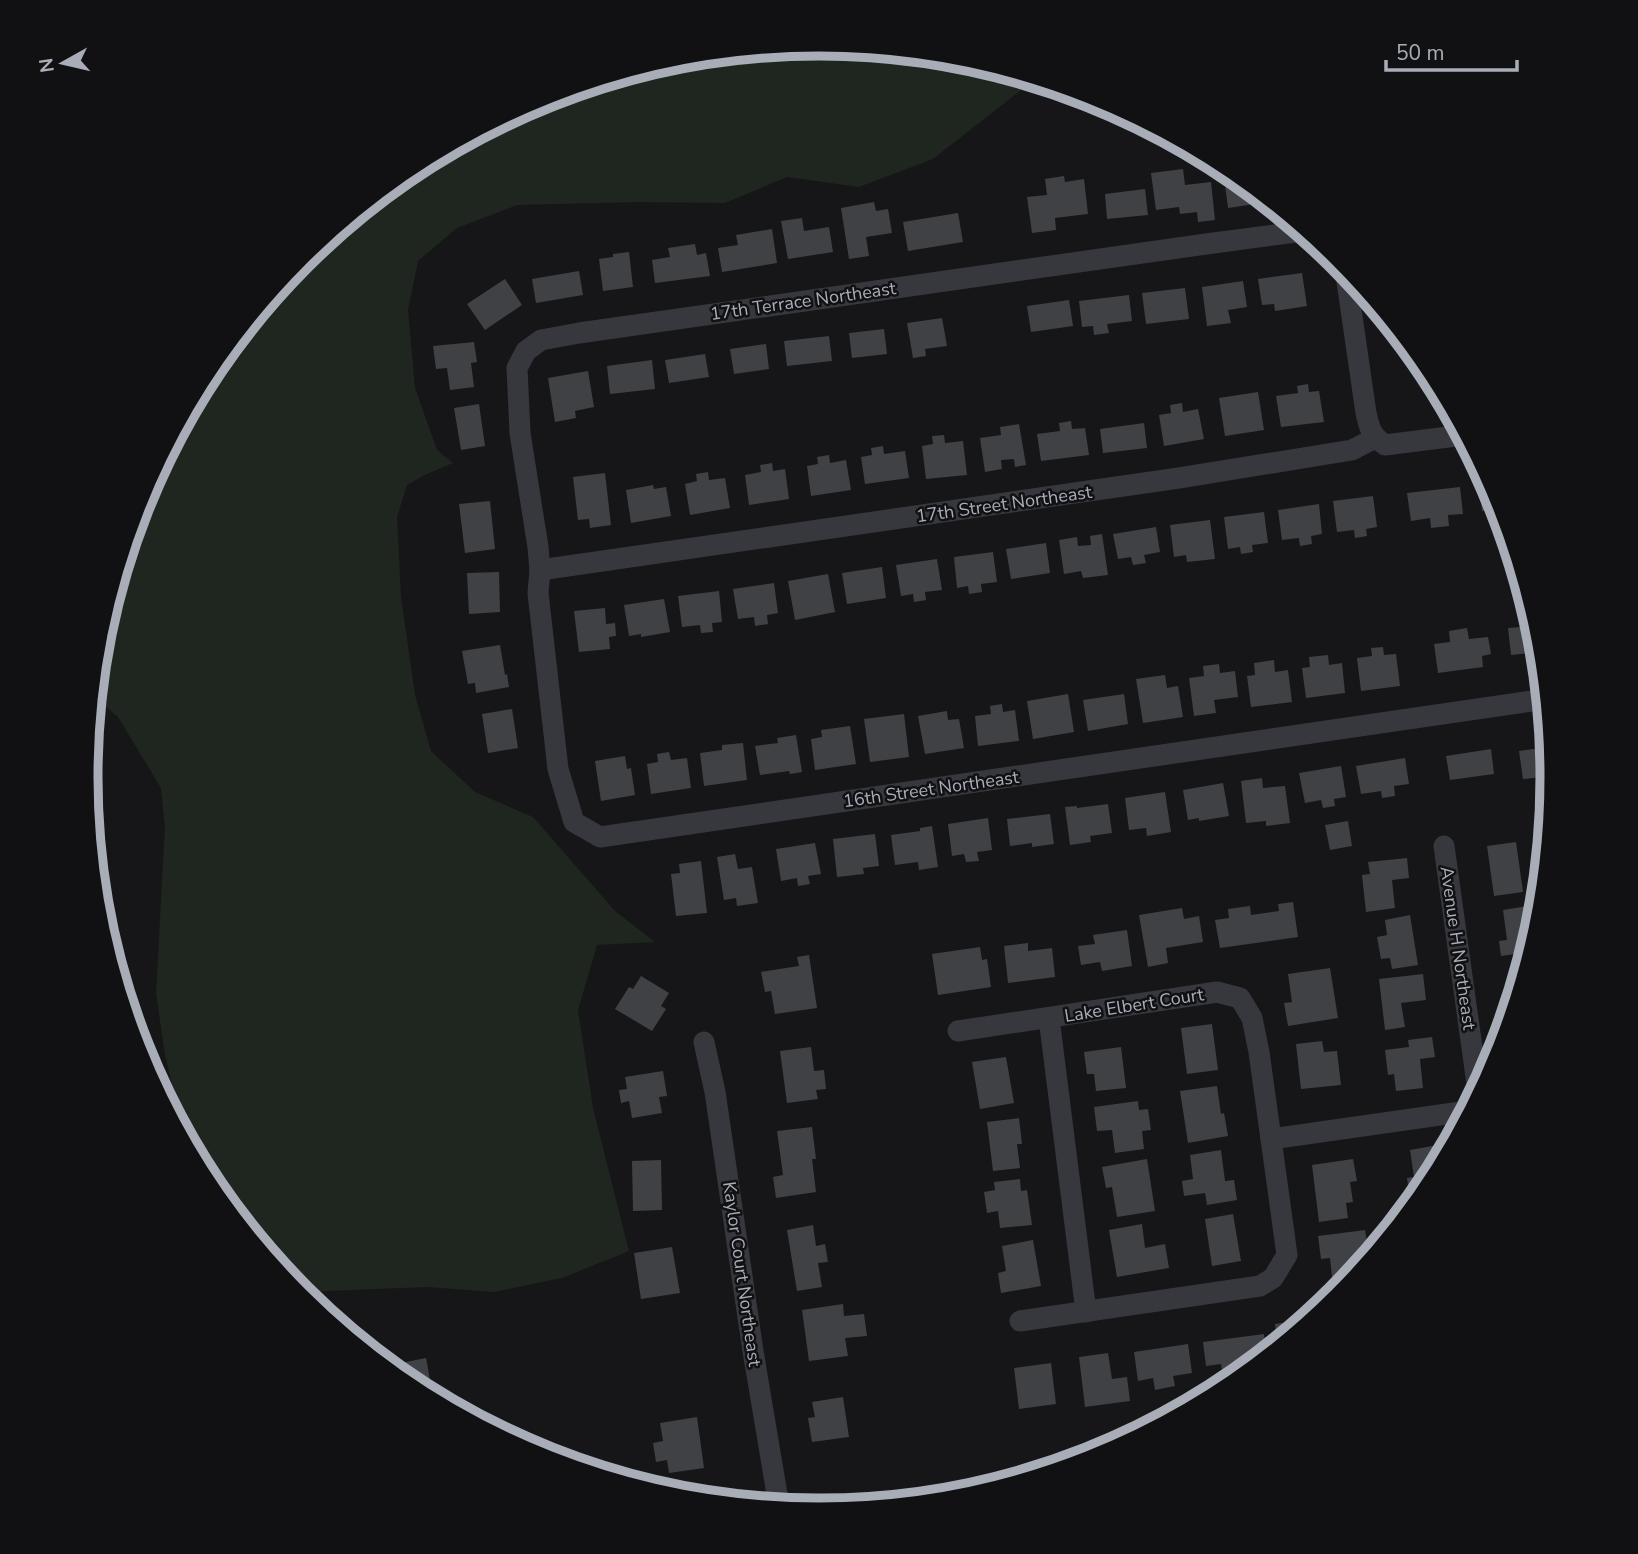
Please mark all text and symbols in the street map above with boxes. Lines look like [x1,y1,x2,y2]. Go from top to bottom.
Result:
north arrow [28,28,98,98]
scale bar [1386,28,1517,72]
text: 50 m [1396,39,1445,67]
text: N [33,56,61,74]
street label: 17th Terrace Northeast [709,276,898,326]
street label: 17th Street Northeast [915,480,1094,528]
street label: 16th Street Northeast [842,765,1021,813]
street label: Avenue H Northeast [1435,865,1481,1032]
street label: Lake Elbert Court [1063,982,1206,1028]
street label: Kaylor Court Northeast [717,1180,767,1369]

